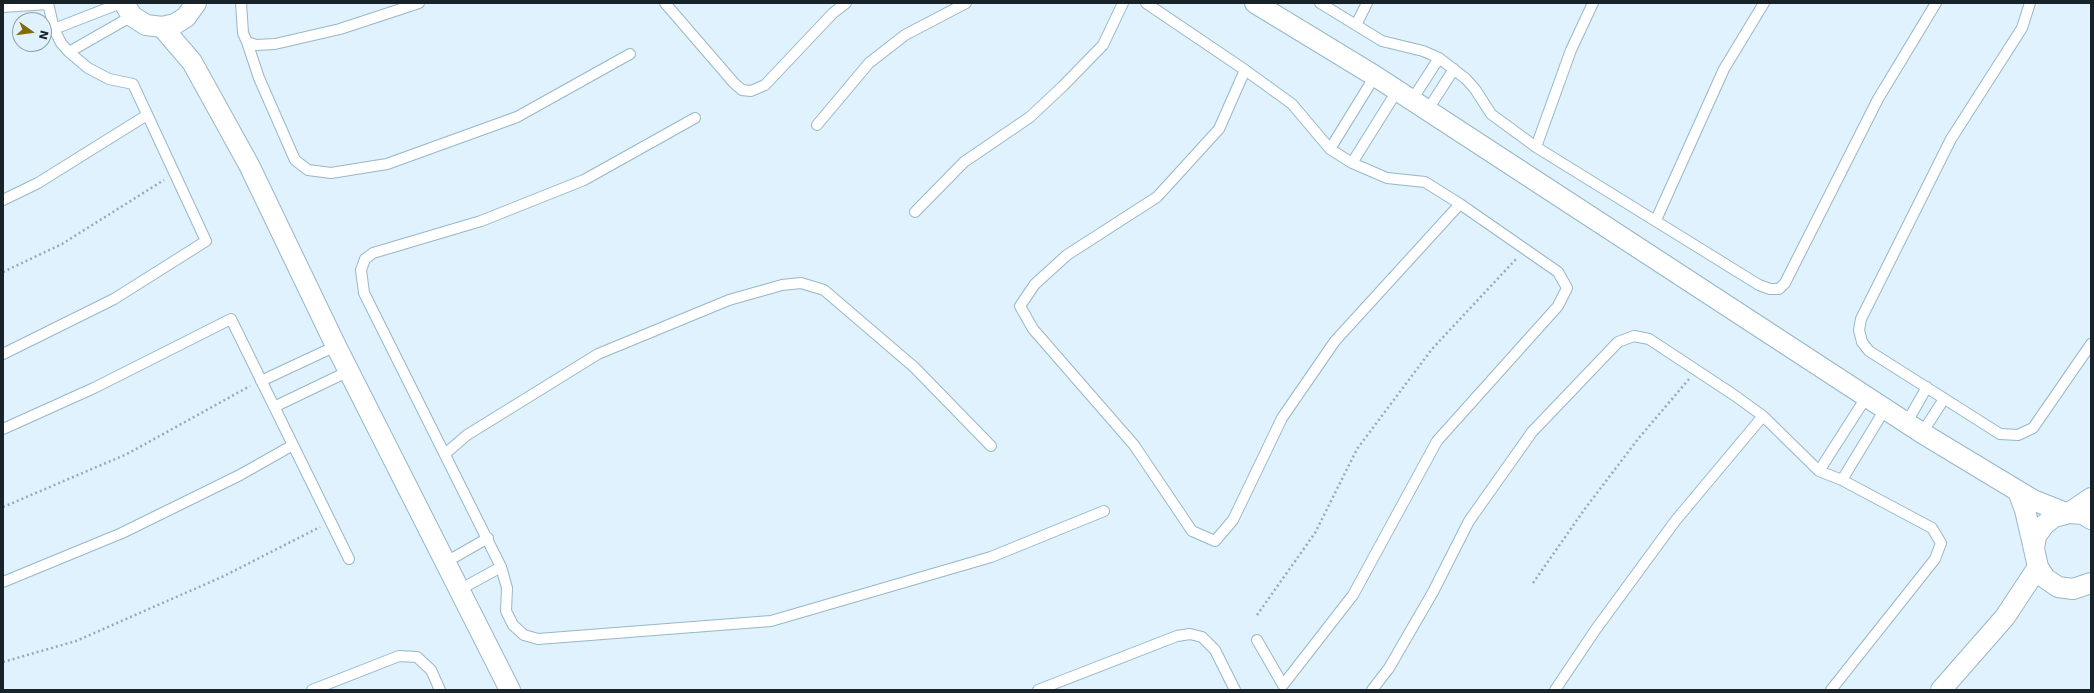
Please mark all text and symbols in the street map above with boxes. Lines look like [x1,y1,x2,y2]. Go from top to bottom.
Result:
north arrow [12,12,52,52]
text: N [36,29,51,41]

